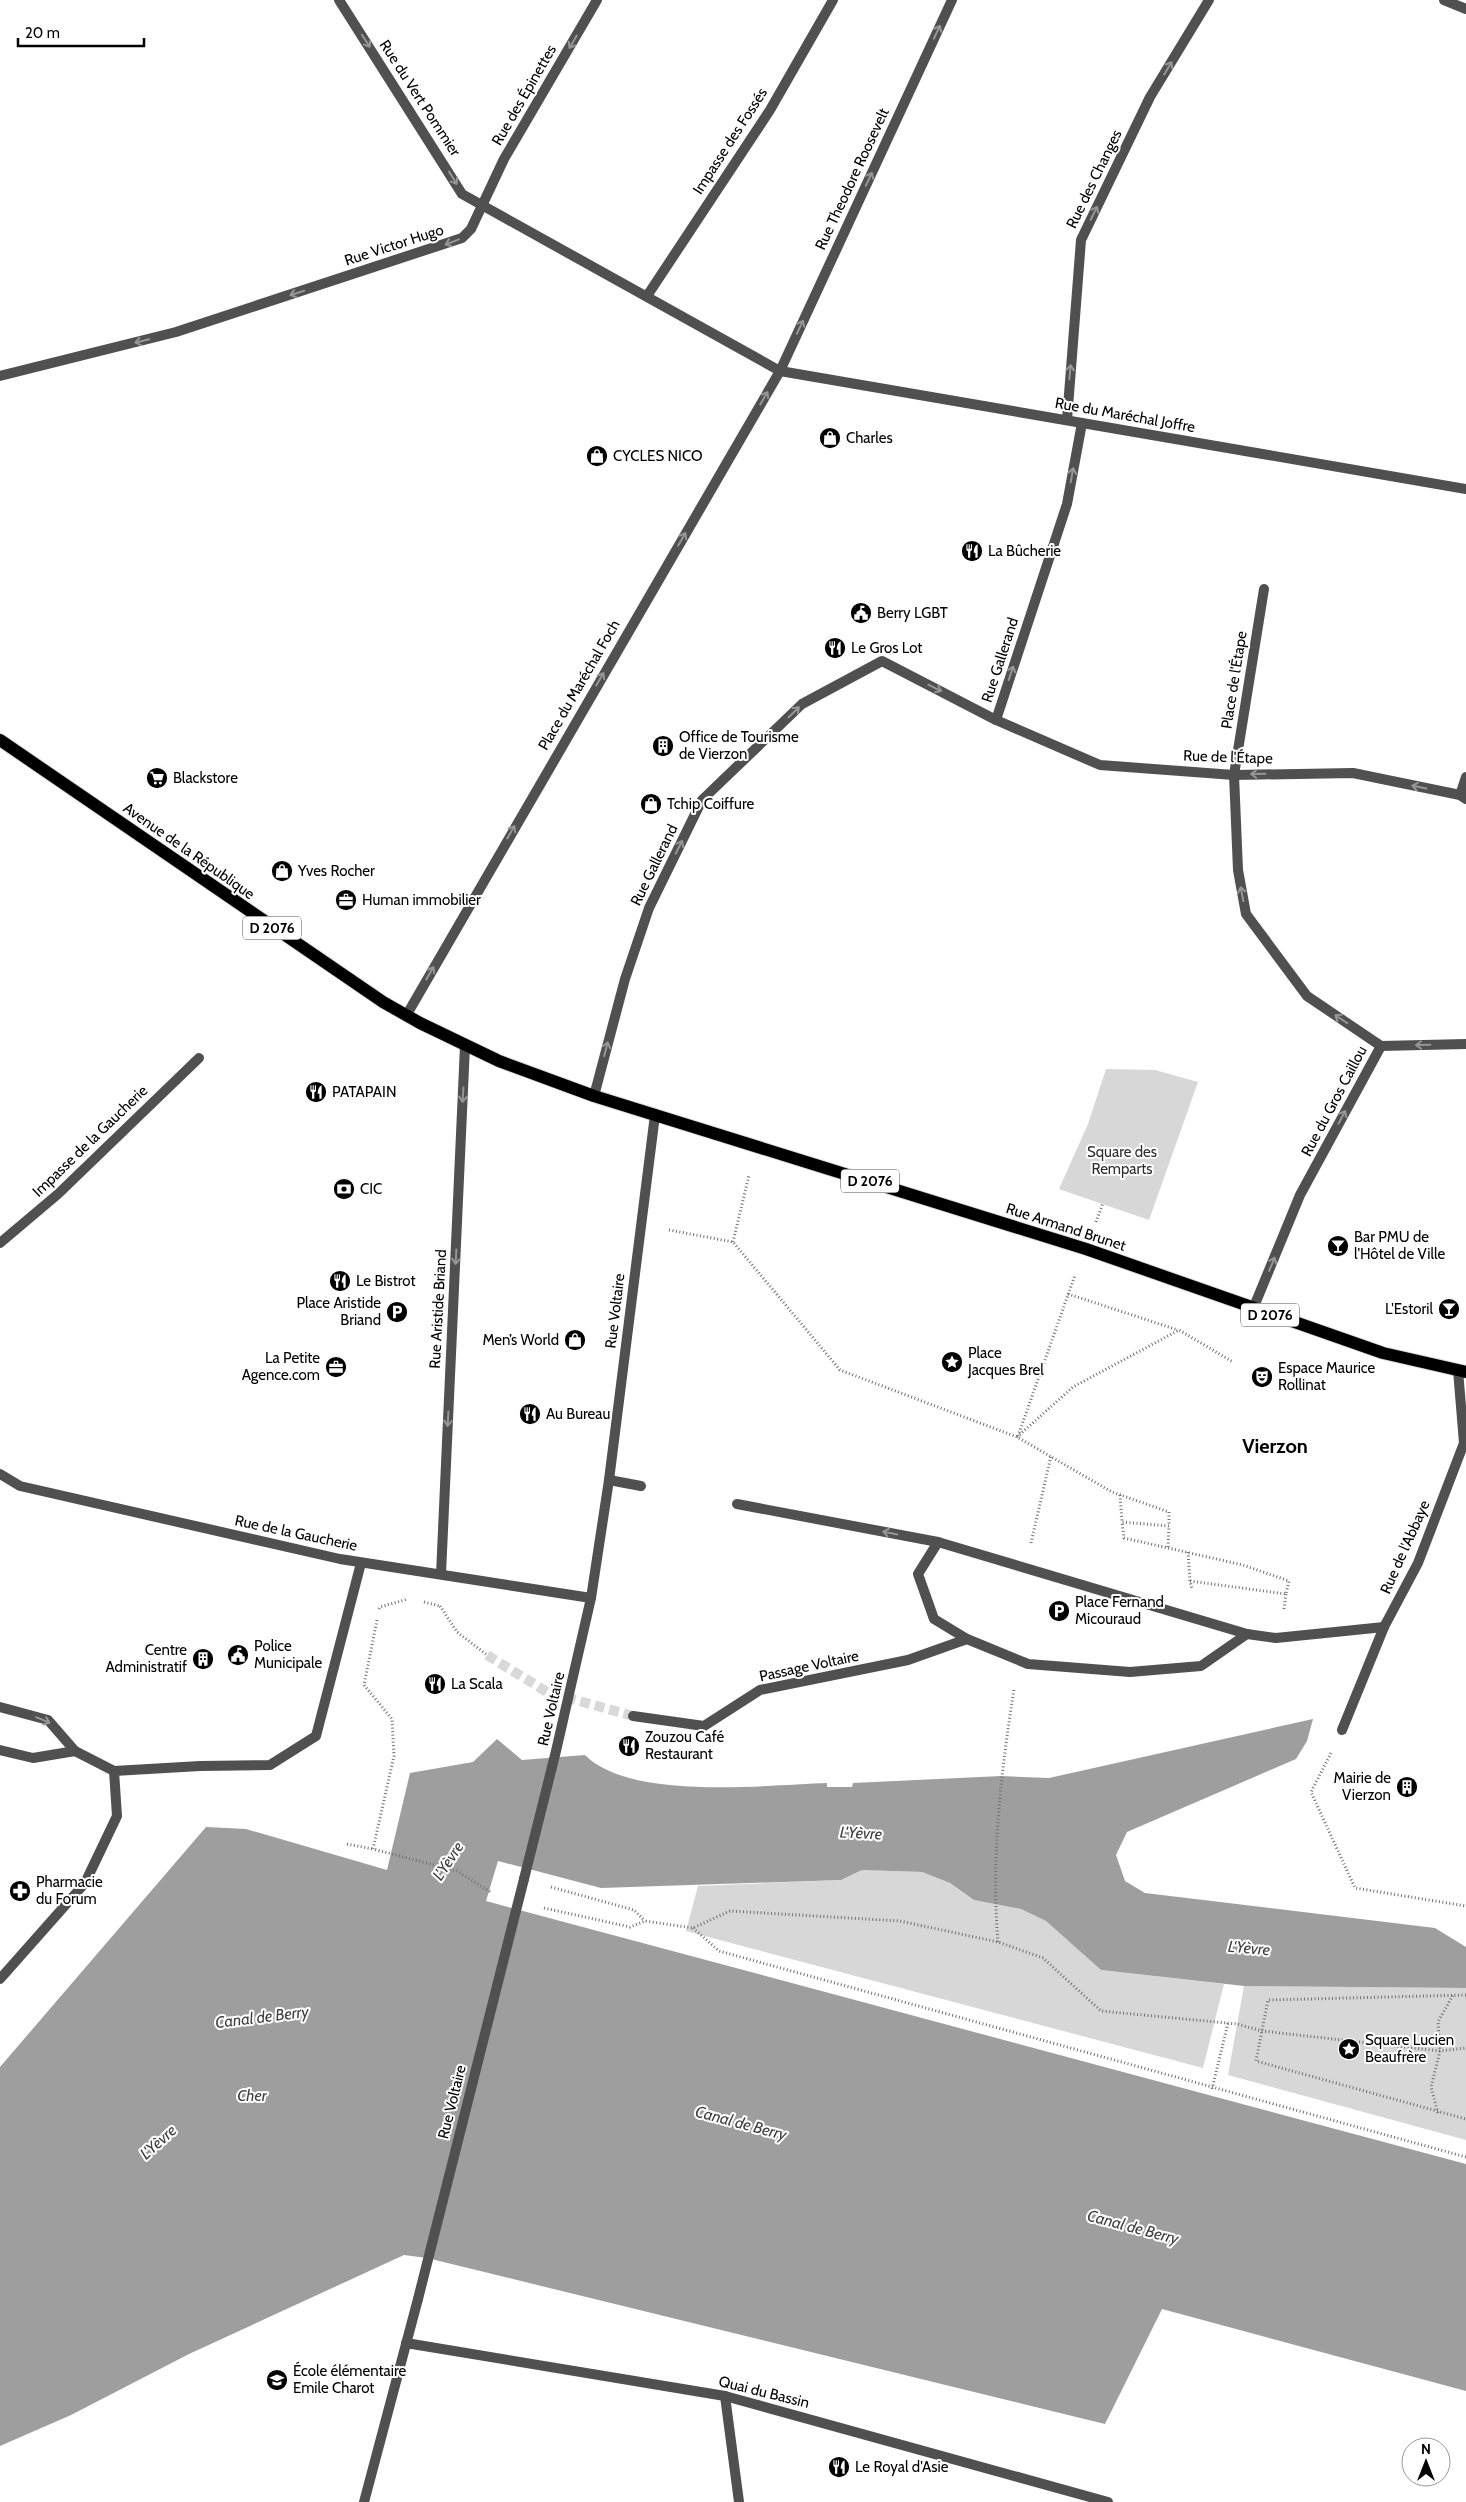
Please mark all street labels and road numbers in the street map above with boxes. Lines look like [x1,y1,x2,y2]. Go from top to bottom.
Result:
street label: Rue du Vert Pommier [376,36,464,160]
street label: Rue des Épinettes [487,41,560,148]
street label: Impasse des Fossés [689,84,771,198]
street label: Rue Theodore Roosevelt [811,105,893,253]
street label: Rue des Changes [1062,127,1126,231]
street label: Rue Victor Hugo [342,221,446,269]
street label: Rue du Maréchal Joffre [1054,394,1197,436]
street label: Rue Gallerand [978,615,1022,705]
street label: Place du Maréchal Foch [534,617,624,753]
street label: Place de l'Étape [1216,629,1251,730]
street label: Rue de l'Étape [1183,745,1273,768]
street label: Avenue de la République [120,799,258,903]
street label: Rue Gallerand [627,821,681,909]
road number: D 2076 [243,916,301,940]
street label: Rue du Gros Caillou [1297,1043,1371,1159]
street label: Impasse de la Gaucherie [29,1081,151,1201]
road number: D 2076 [841,1170,899,1192]
street label: Rue Armand Brunet [1004,1199,1128,1255]
street label: Rue Aristide Briand [426,1249,450,1369]
street label: Rue Voltaire [601,1272,629,1350]
road number: D 2076 [1241,1304,1299,1326]
street label: Rue de l'Abbaye [1376,1497,1434,1597]
street label: Rue de la Gaucherie [233,1511,359,1555]
street label: Passage Voltaire [758,1647,861,1685]
street label: Rue Voltaire [534,1670,568,1748]
street label: Rue Voltaire [434,2063,470,2141]
street label: Quai du Bassin [717,2372,811,2412]

